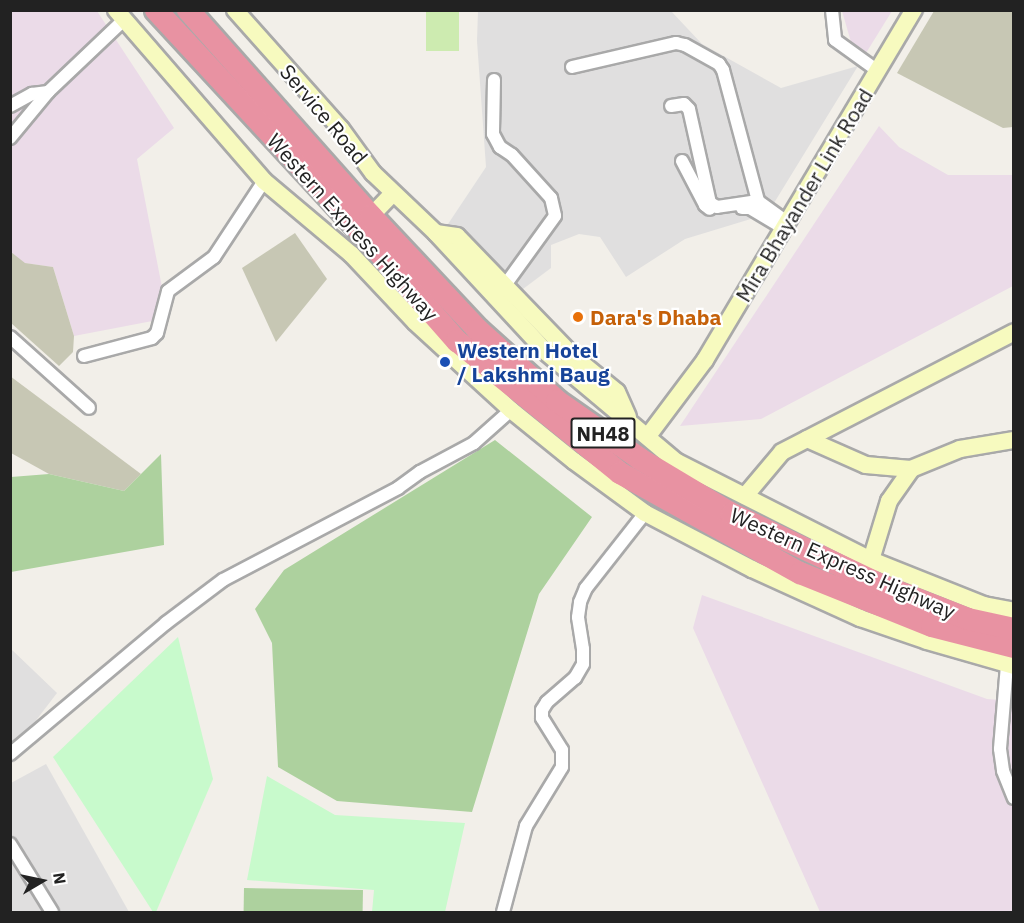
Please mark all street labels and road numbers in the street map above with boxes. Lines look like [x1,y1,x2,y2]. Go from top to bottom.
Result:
street label: Service Road [275,59,373,169]
street label: Mira Bhayander Link Road [730,84,878,306]
street label: Western Express Highway [262,128,444,326]
road number: NH48 [570,416,636,450]
street label: Western Express Highway [727,502,959,624]

